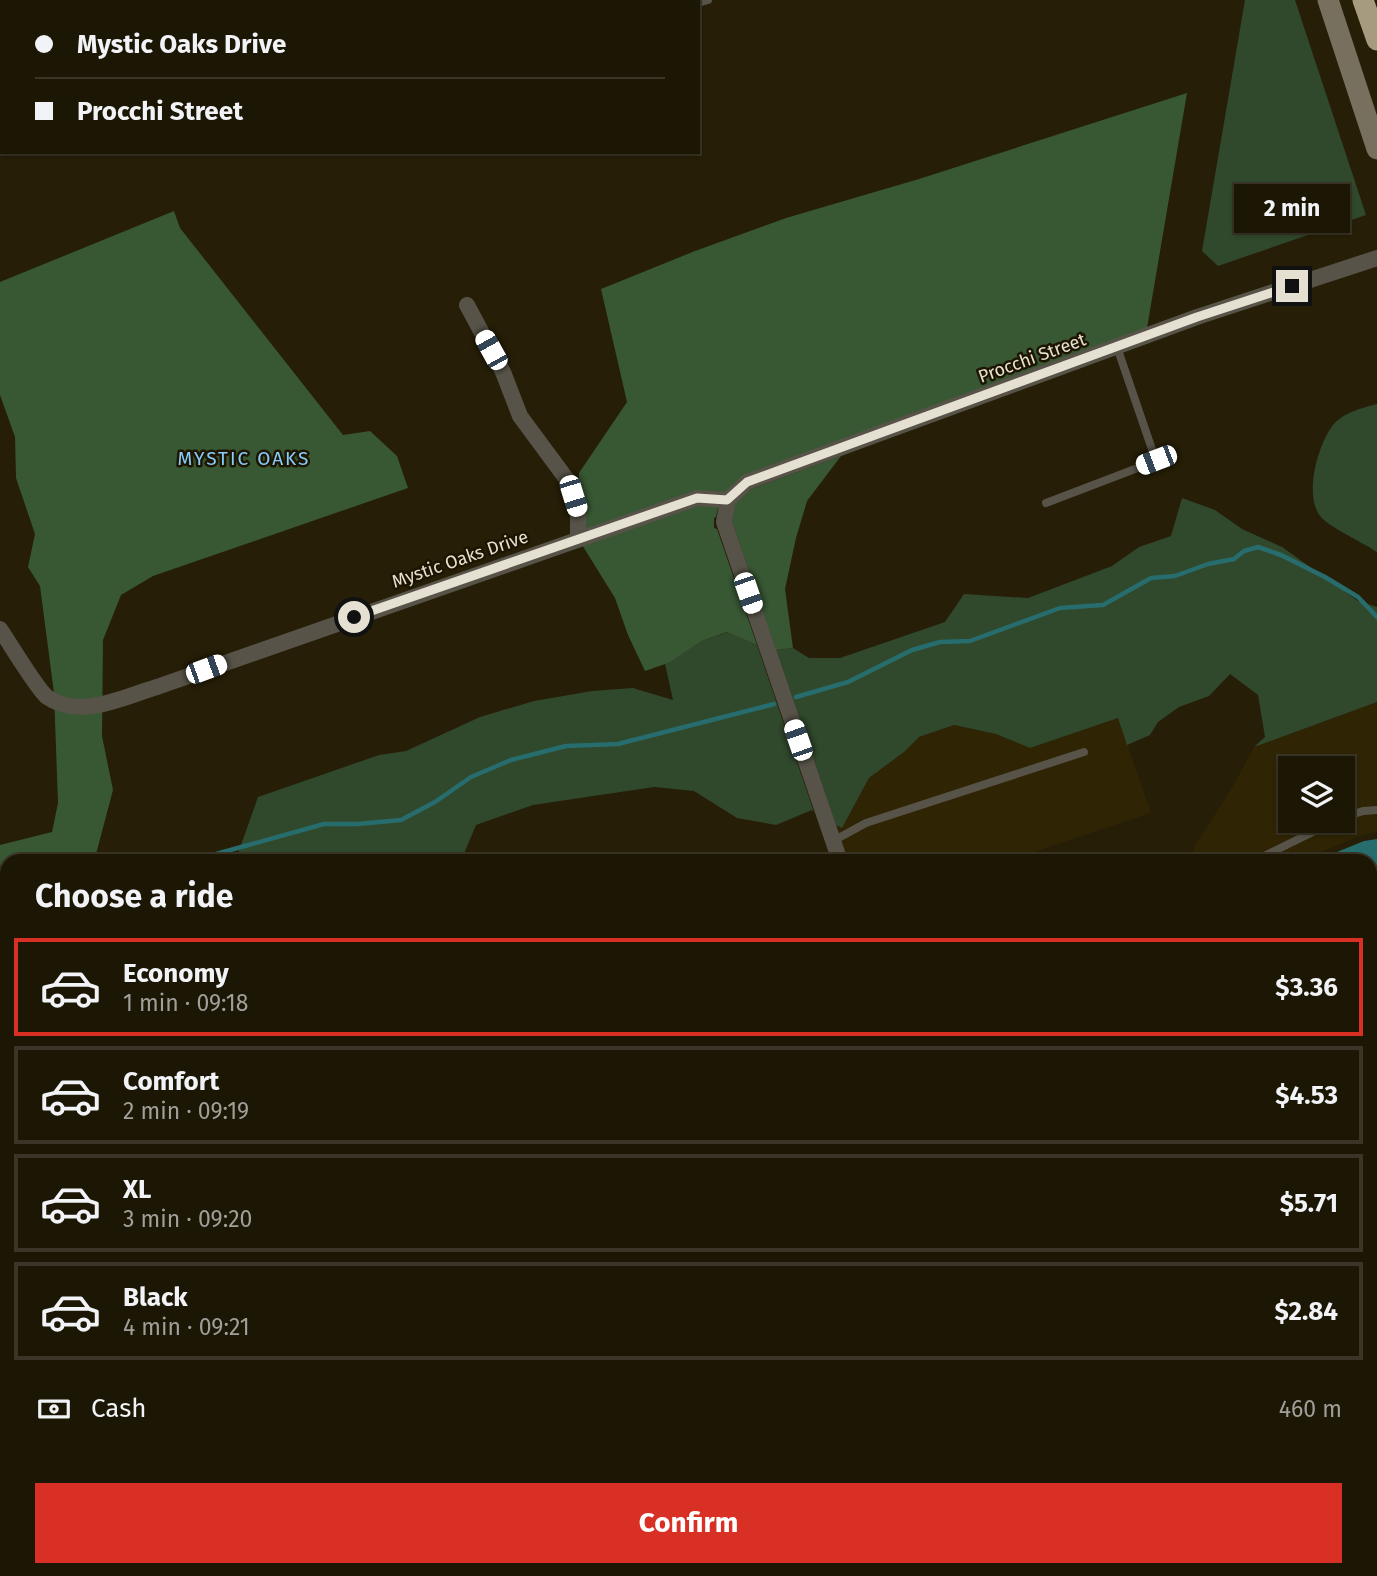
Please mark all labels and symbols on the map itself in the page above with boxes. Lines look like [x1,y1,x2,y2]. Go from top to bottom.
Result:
callout: 2 min [1234,184,1350,233]
route end [1276,270,1308,302]
car [472,327,511,373]
street label: Procchi Street [975,328,1089,388]
car [1133,443,1180,477]
district label: MYSTIC OAKS [178,447,310,470]
car [557,473,590,519]
street label: Mystic Oaks Drive [389,525,531,593]
car [732,570,765,616]
route start [338,601,370,633]
car [183,652,230,686]
car [782,717,815,763]

